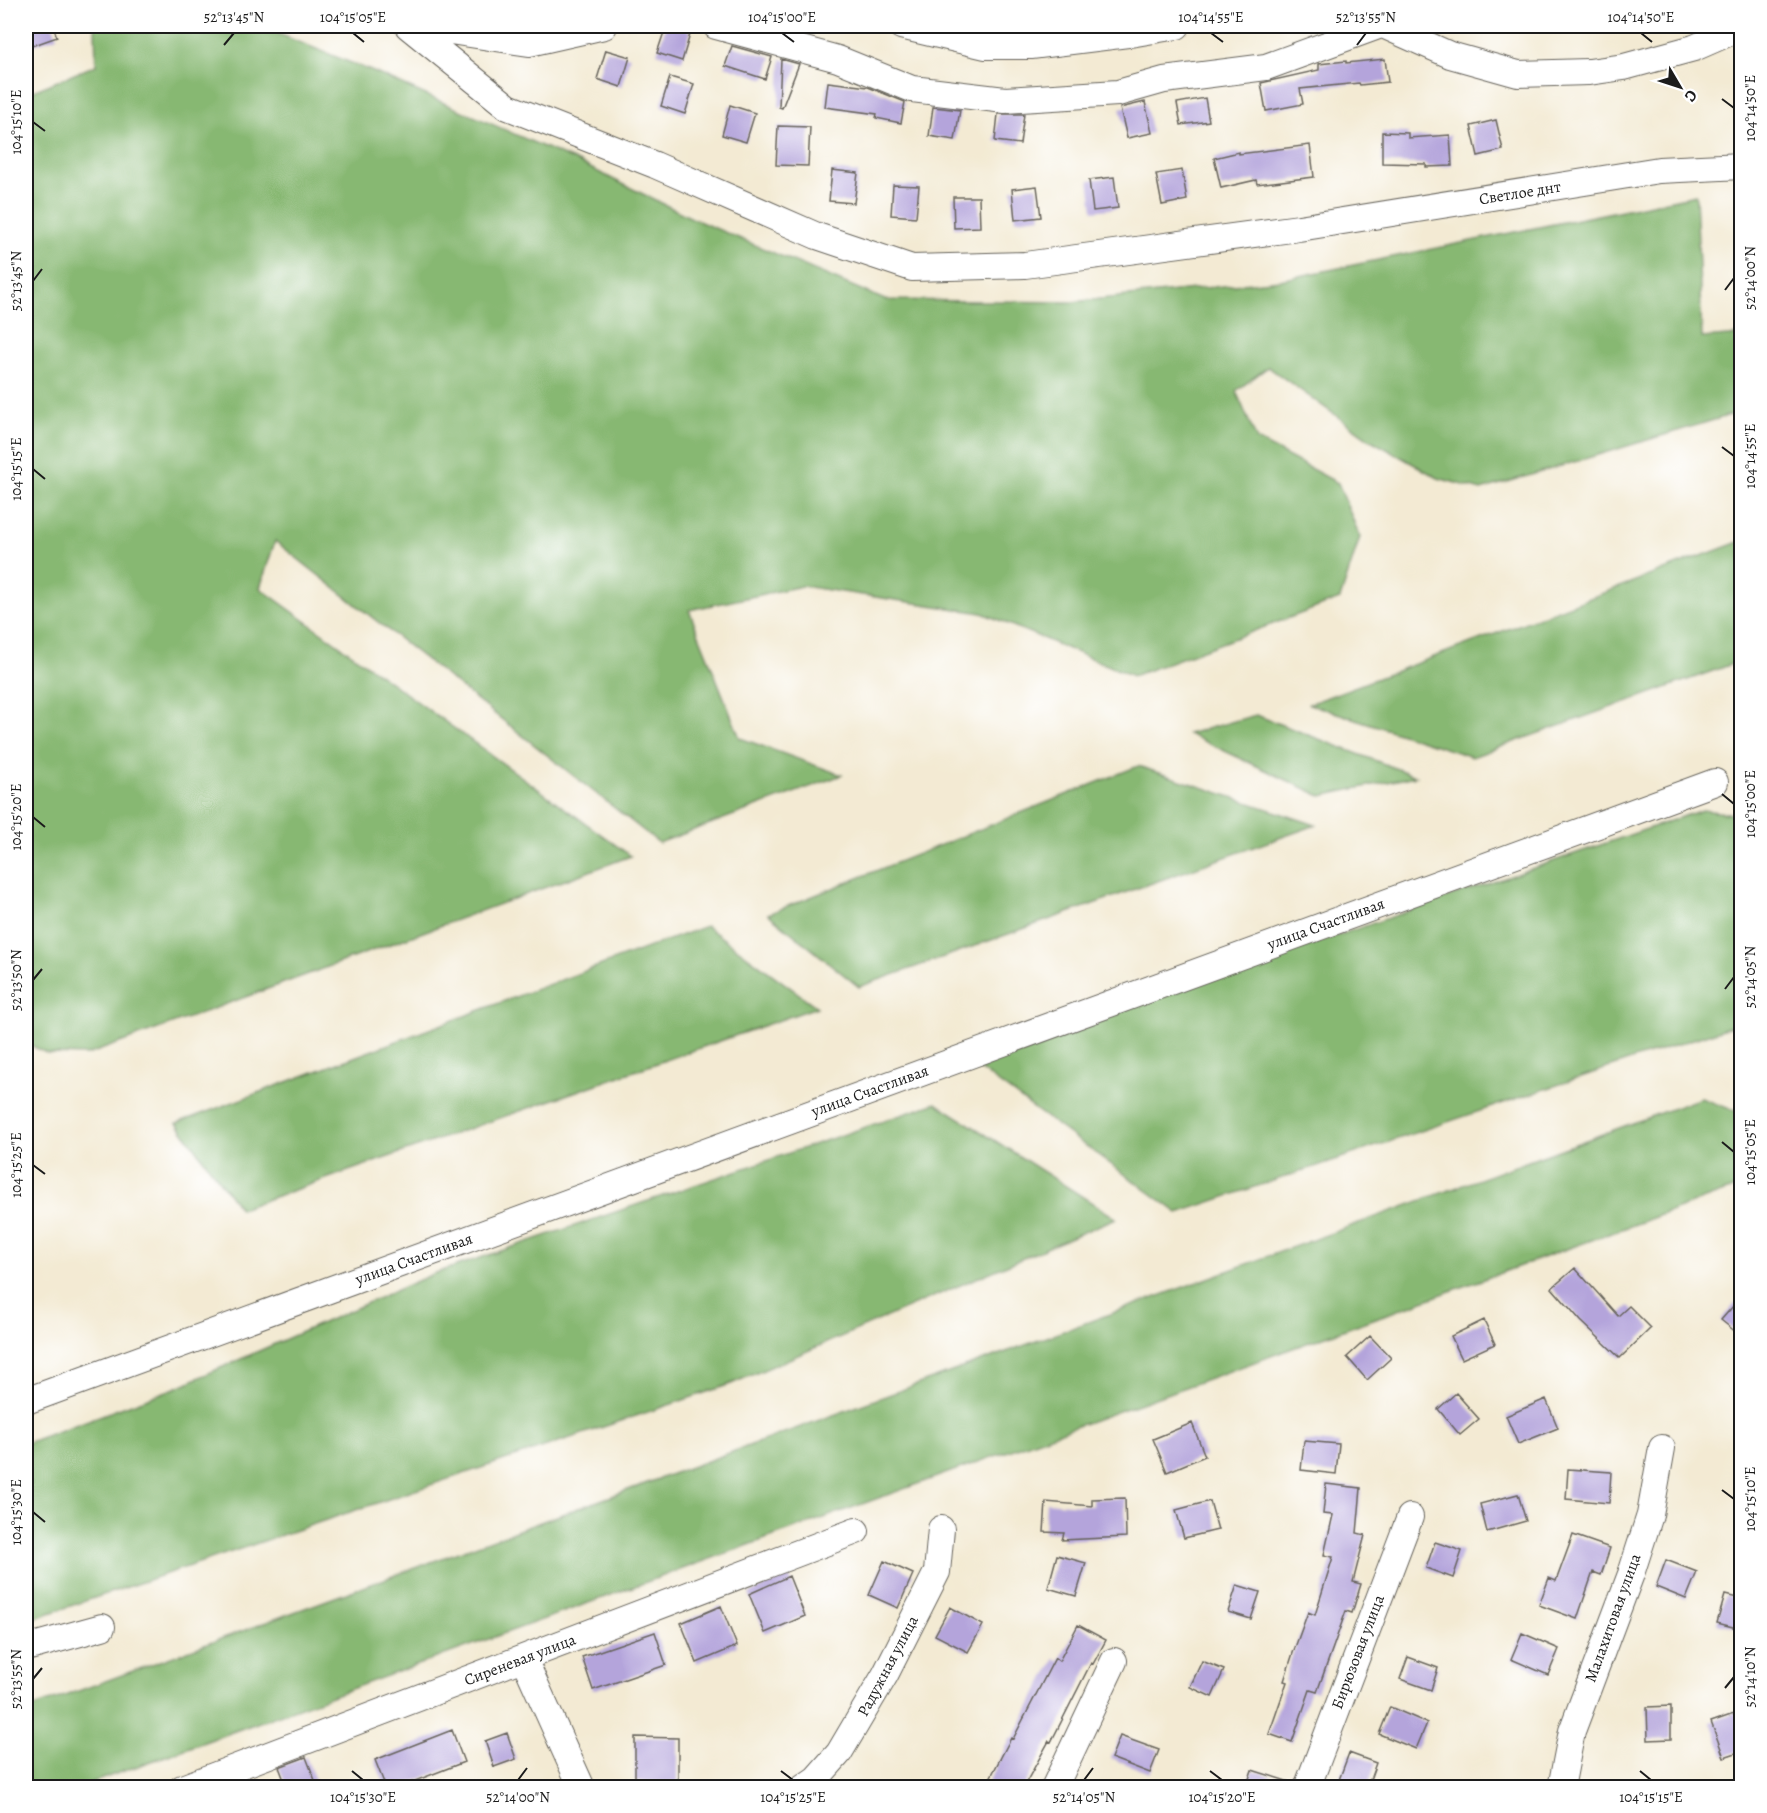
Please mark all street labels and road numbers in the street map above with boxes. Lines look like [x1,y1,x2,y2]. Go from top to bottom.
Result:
street label: Светлое днт [1478,176,1562,210]
street label: улица Счастливая [1263,893,1388,956]
street label: улица Счастливая [807,1060,932,1123]
street label: улица Счастливая [351,1228,476,1291]
street label: Малахитовая улица [1580,1550,1647,1685]
street label: Бирюзовая улица [1326,1591,1390,1712]
street label: Радужная улица [852,1611,924,1720]
street label: Сиреневая улица [461,1628,580,1691]

